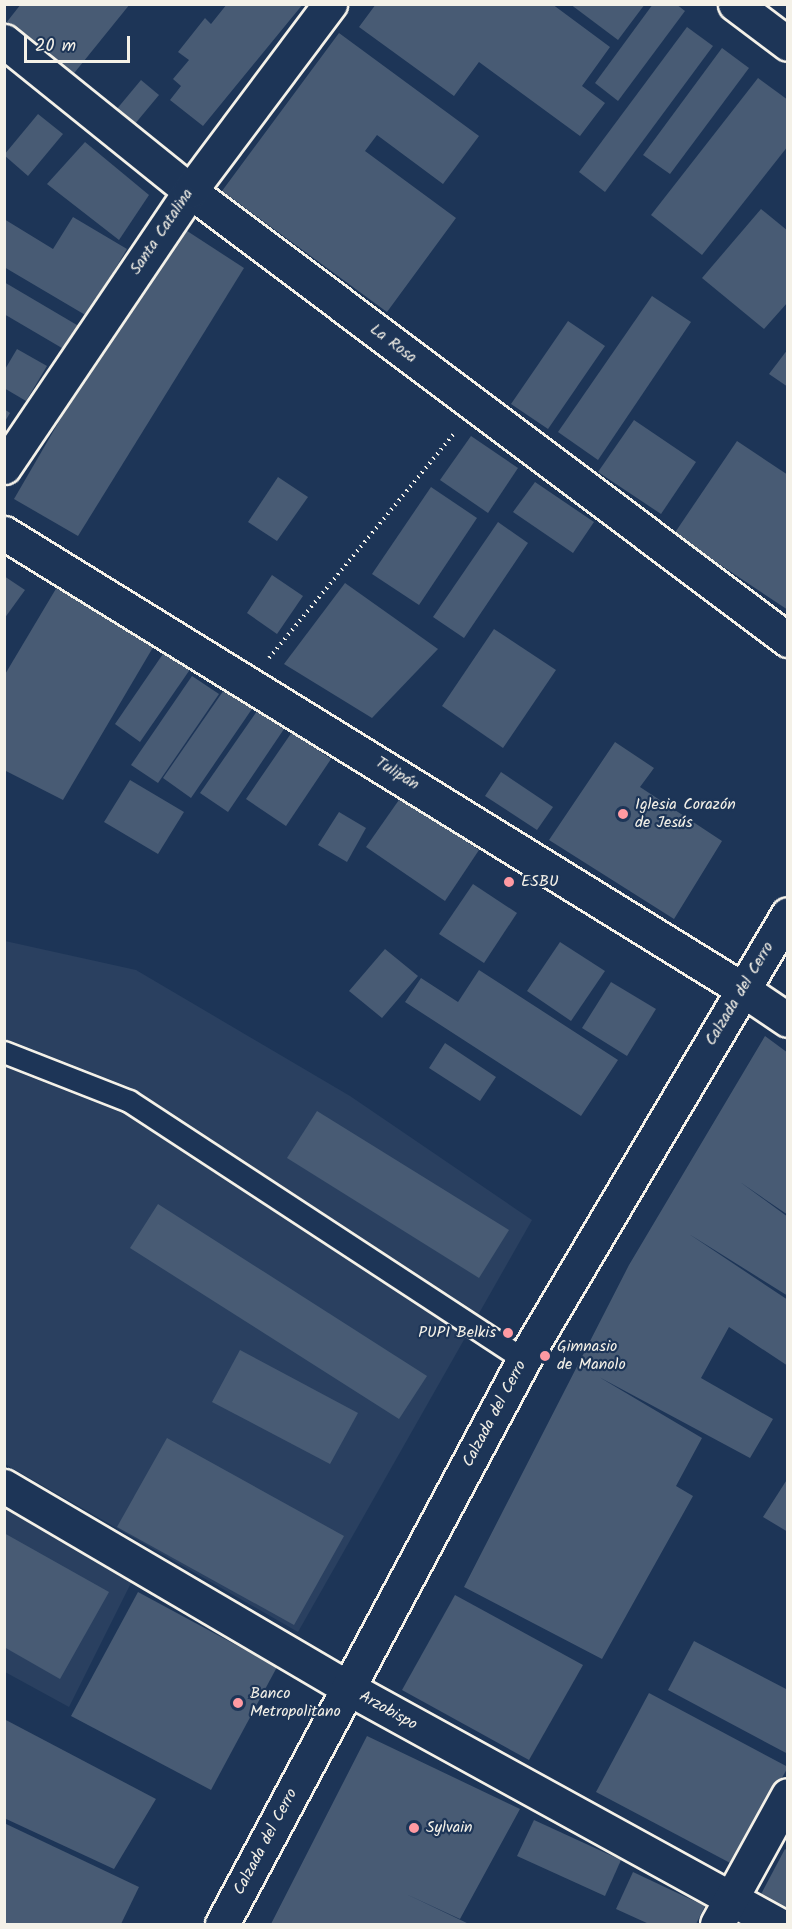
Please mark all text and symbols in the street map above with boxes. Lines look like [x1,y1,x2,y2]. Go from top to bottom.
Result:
scale bar [27,24,134,62]
text: 20 m [35,32,76,61]
street label: Santa Catalina [126,186,198,278]
street label: La Rosa [366,320,420,368]
street label: Tulipán [372,753,422,795]
place label: Iglesia Corazón de Jesús [635,795,736,833]
marker: Iglesia Corazón de Jesús [616,807,630,821]
place label: ESBU [521,872,559,892]
marker: ESBU [502,875,516,889]
street label: Calzada del Cerro [701,939,779,1049]
place label: PUPI Belkis [418,1323,496,1343]
marker: PUPI Belkis [501,1326,515,1340]
place label: Gimnasio de Manolo [557,1337,626,1375]
marker: Gimnasio de Manolo [538,1349,552,1363]
street label: Calzada del Cerro [459,1358,531,1470]
place label: Banco Metropolitano [250,1684,341,1722]
street label: Arzobispo [356,1687,420,1735]
marker: Banco Metropolitano [231,1696,245,1710]
street label: Calzada del Cerro [230,1786,302,1898]
place label: Sylvain [426,1818,473,1838]
marker: Sylvain [407,1821,421,1835]

